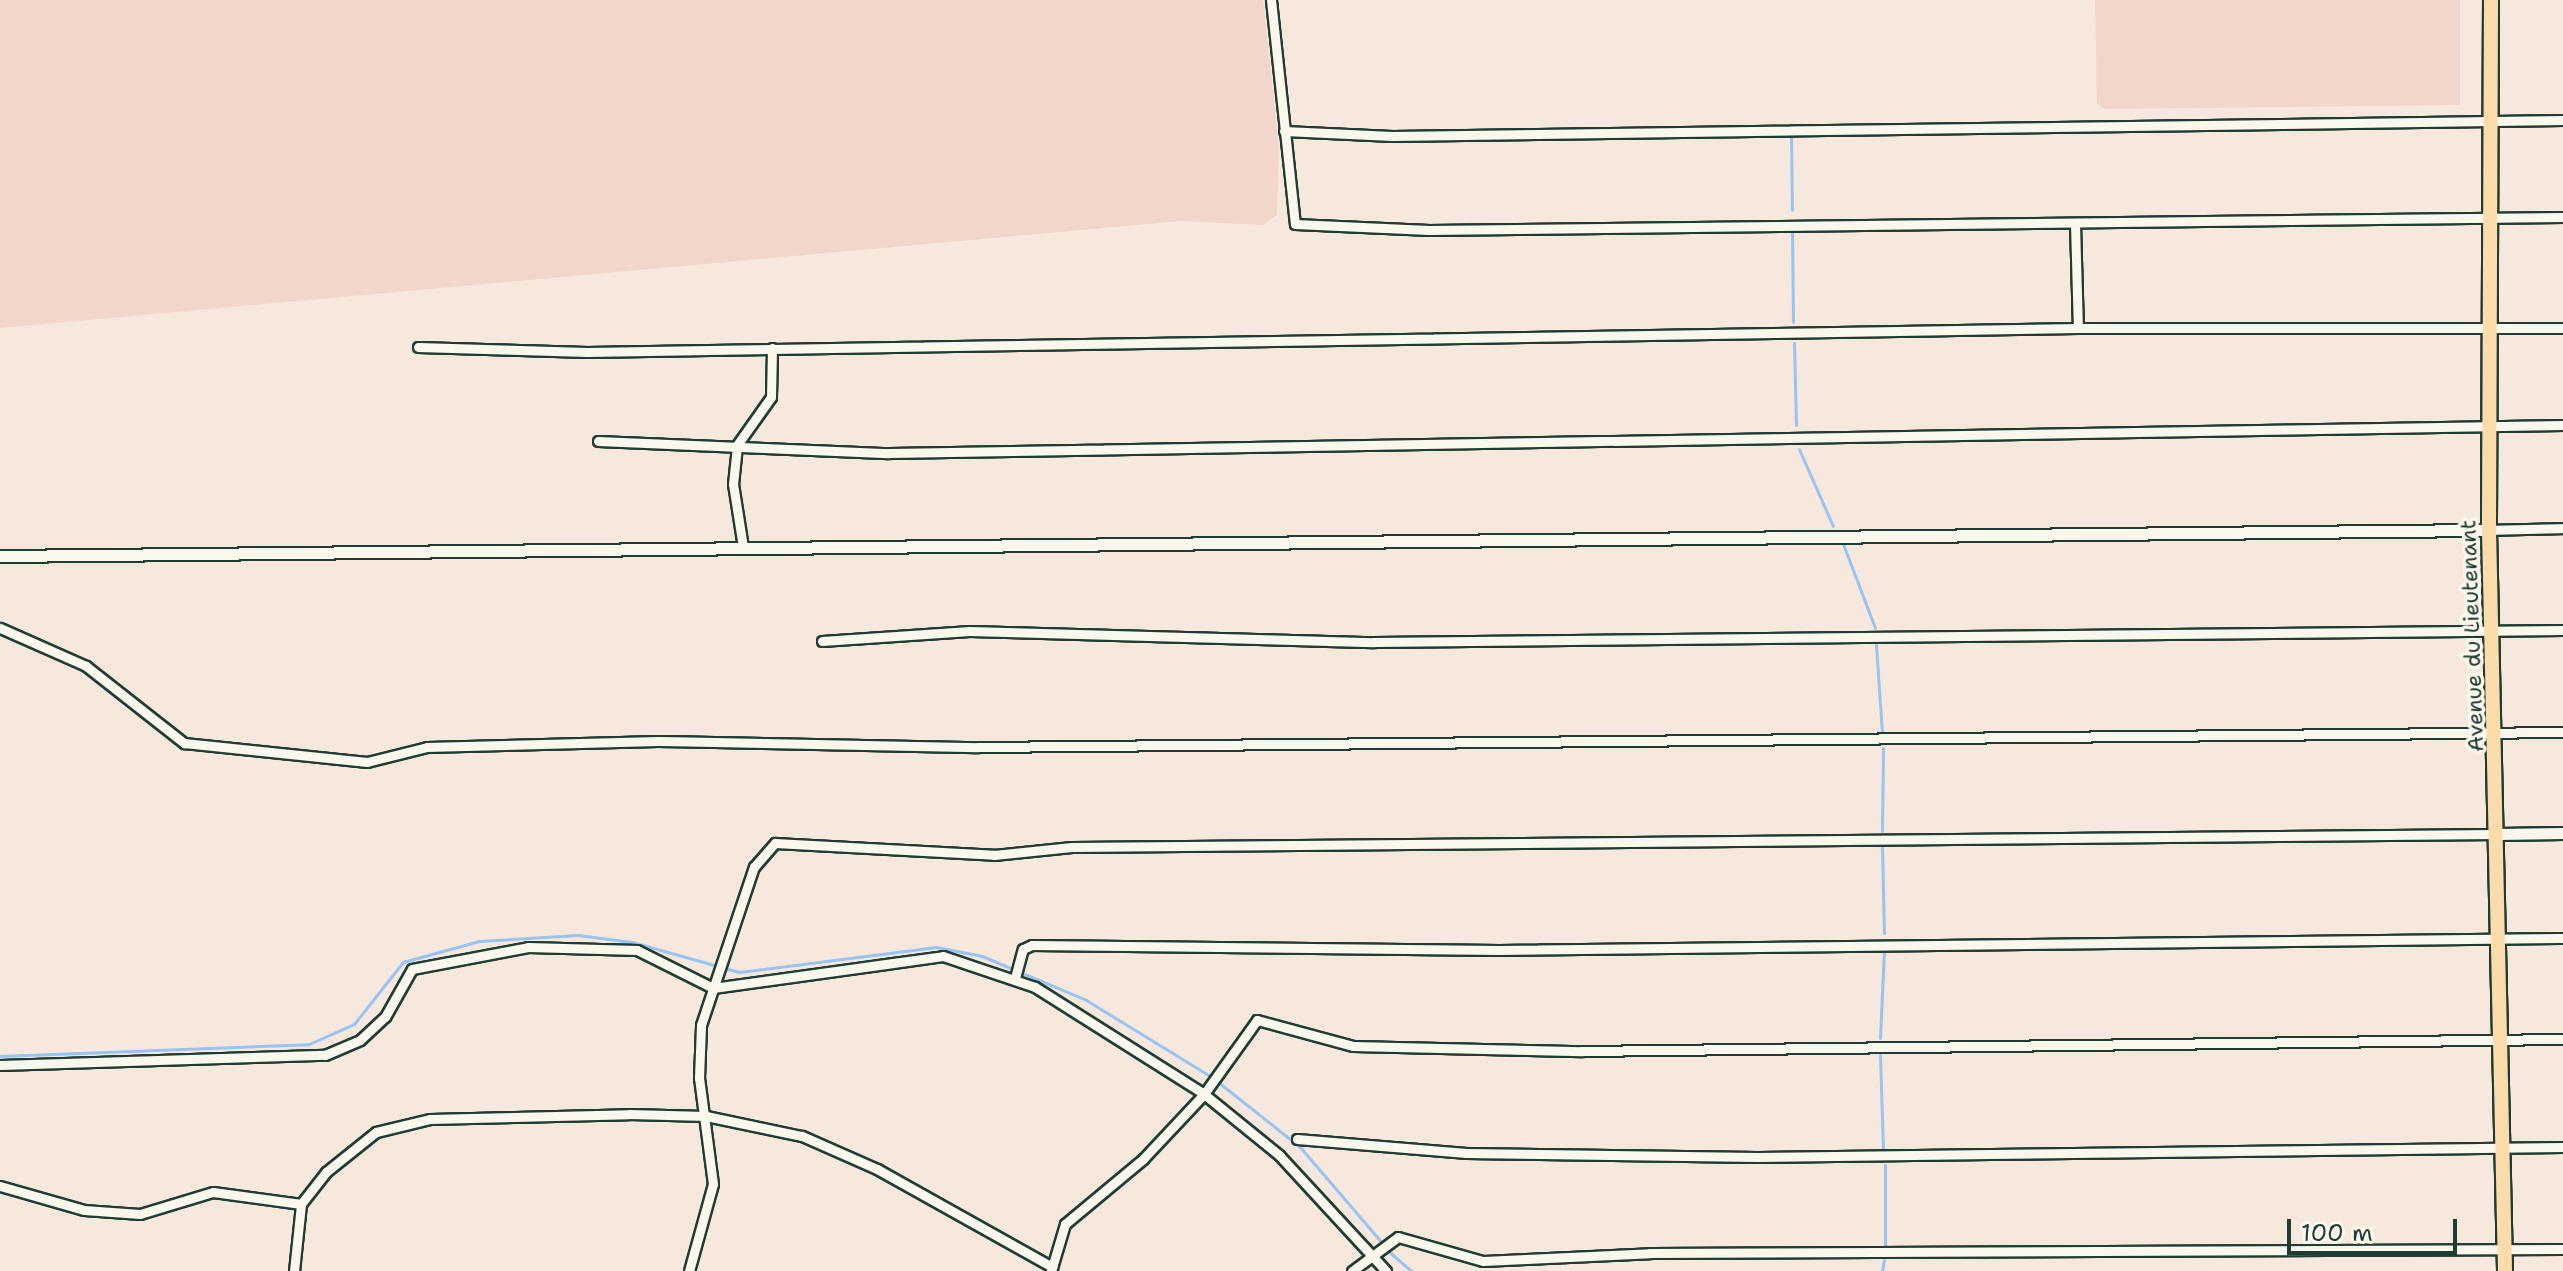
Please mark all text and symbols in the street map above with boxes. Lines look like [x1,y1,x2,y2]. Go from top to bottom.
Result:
street label: Avenue du Lieutenant [2455,519,2489,753]
scale bar [2291,1203,2461,1253]
text: 100 m [2301,1217,2373,1249]

